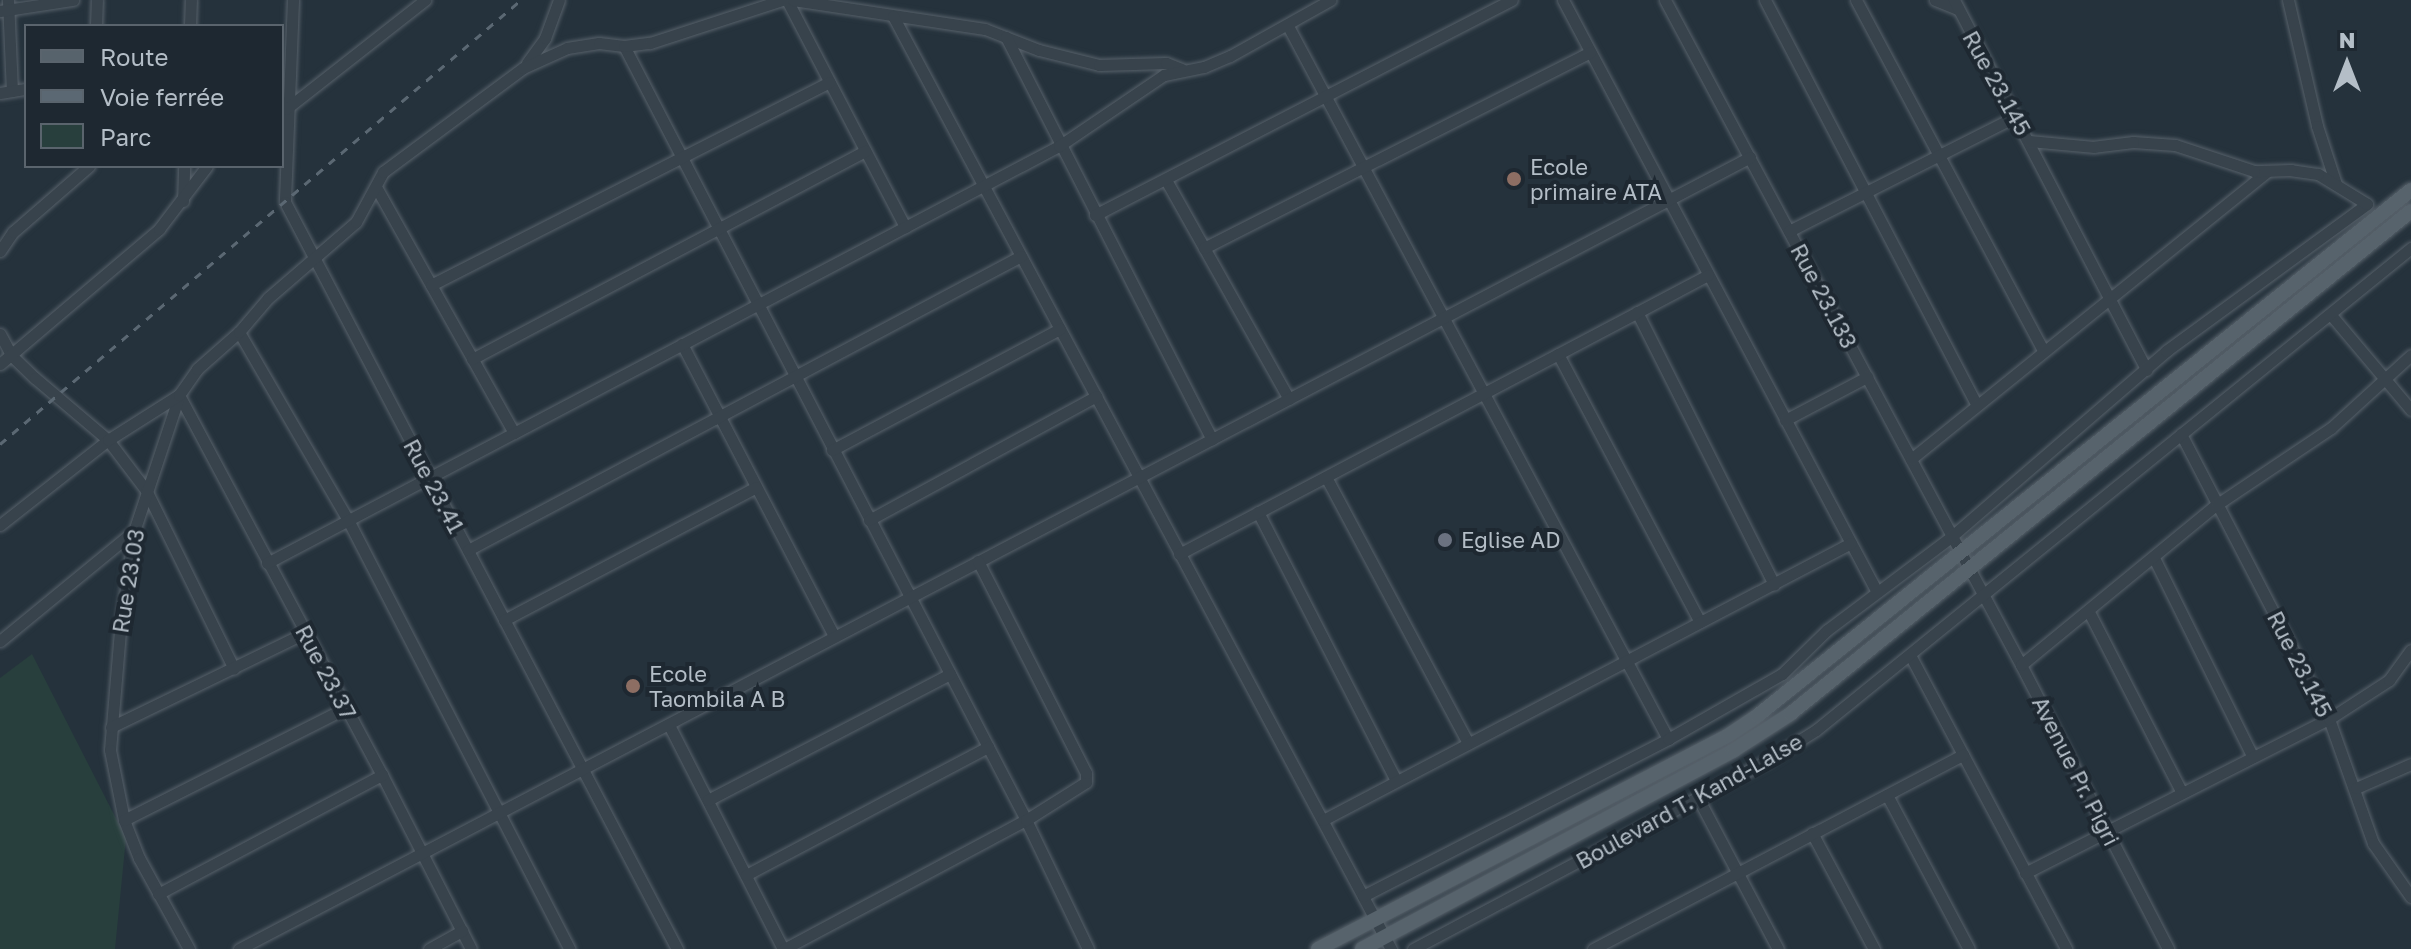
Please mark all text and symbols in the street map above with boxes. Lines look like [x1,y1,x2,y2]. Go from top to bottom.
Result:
legend [24,24,284,168]
north arrow [2307,24,2387,104]
street label: Rue 23.145 [1958,26,2036,140]
text: N [2339,26,2355,53]
text: Route [100,42,169,71]
text: Voie ferrée [100,82,224,111]
text: Parc [100,122,151,151]
place label: Ecole primaire ATA [1530,153,1662,204]
marker: Ecole primaire ATA [1505,170,1523,188]
street label: Rue 23.133 [1785,239,1863,353]
street label: Rue 23.41 [398,435,470,537]
street label: Rue 23.03 [107,527,149,635]
place label: Eglise AD [1461,527,1561,553]
marker: Eglise AD [1436,531,1454,549]
street label: Rue 23.145 [2262,607,2338,721]
street label: Rue 23.37 [290,620,362,724]
place label: Ecole Taombila A B [649,660,785,712]
marker: Ecole Taombila A B [624,677,642,695]
street label: Avenue Pr. Pigri [2027,692,2125,850]
street label: Boulevard T. Kand-Lalse [1571,728,1807,874]

